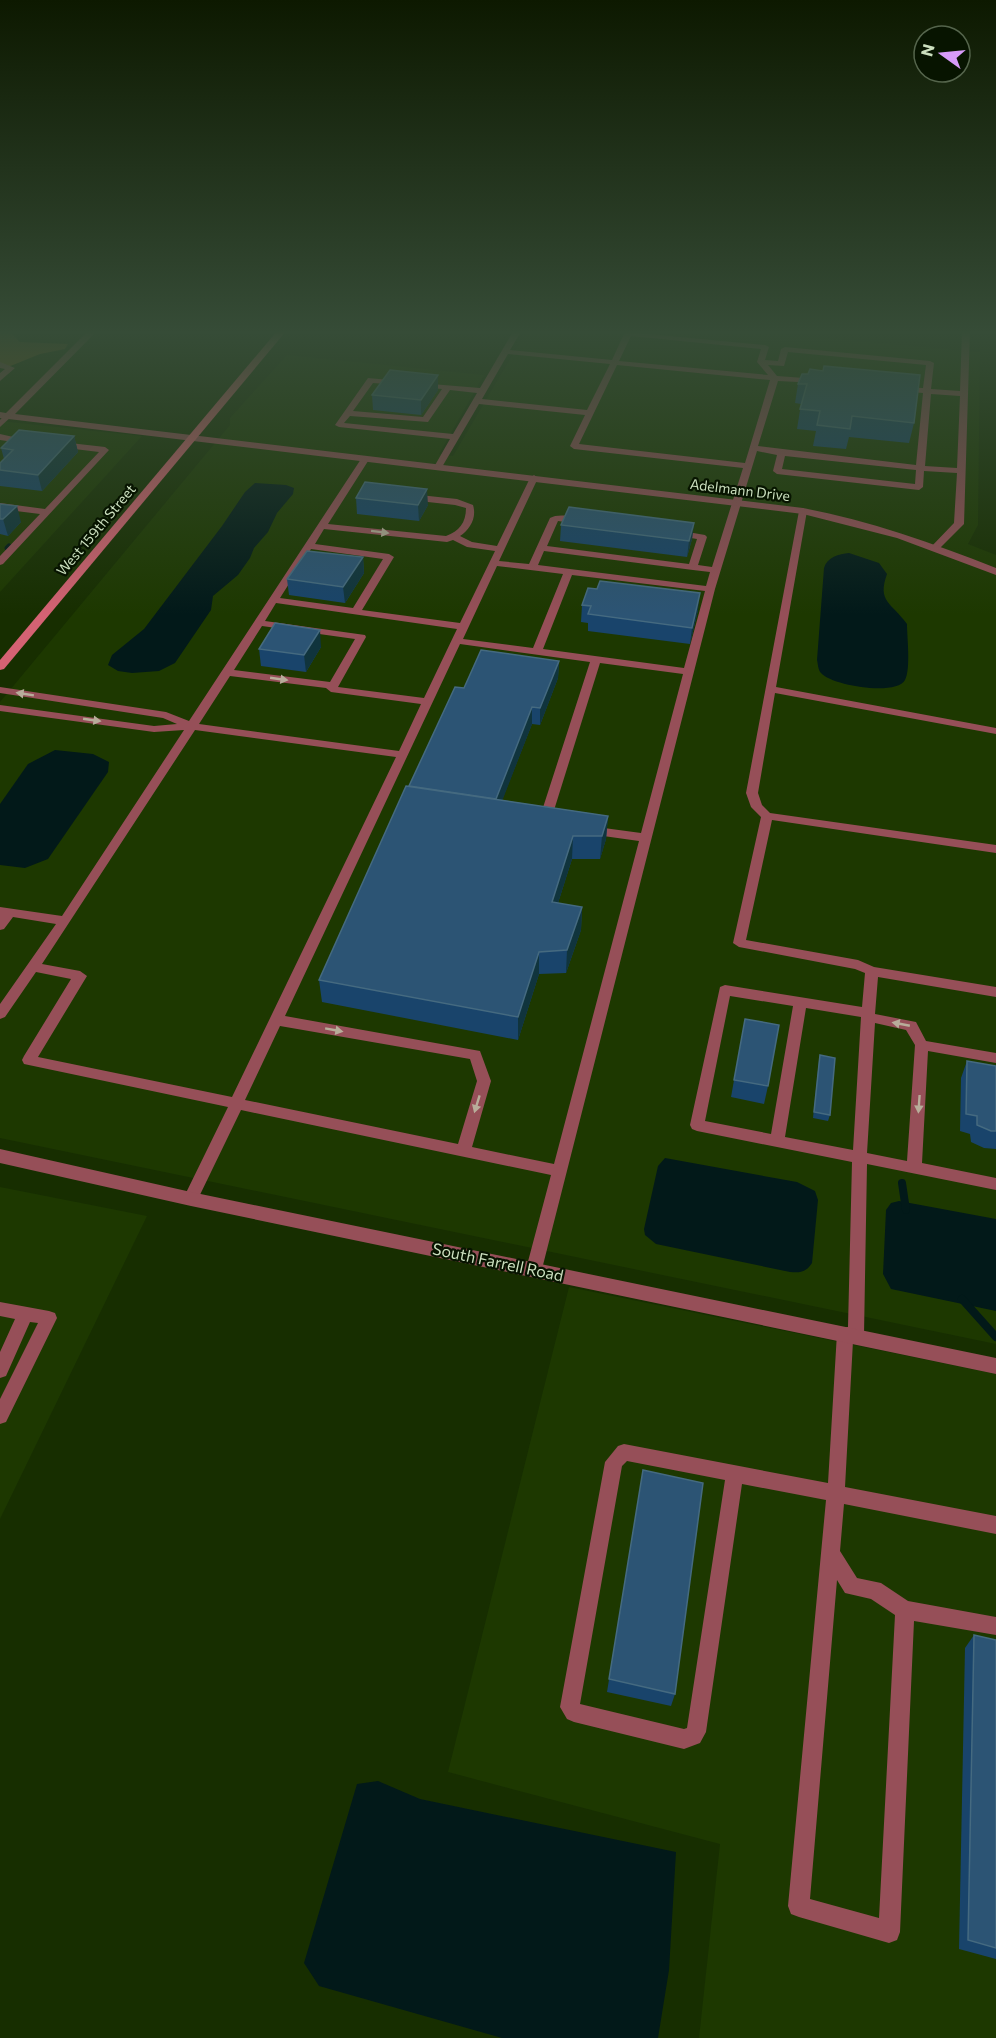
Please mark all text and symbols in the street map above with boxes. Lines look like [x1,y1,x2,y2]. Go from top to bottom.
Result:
north arrow [912,24,972,84]
text: N [916,42,938,58]
street label: Adelmann Drive [689,475,791,504]
street label: West 159th Street [52,480,139,579]
one-way arrow [370,528,389,537]
one-way arrow [270,675,289,684]
one-way arrow [16,690,35,699]
one-way arrow [83,716,102,725]
one-way arrow [891,1019,910,1028]
one-way arrow [325,1026,344,1035]
one-way arrow [914,1094,923,1113]
one-way arrow [472,1095,481,1113]
street label: South Farrell Road [431,1238,565,1285]

